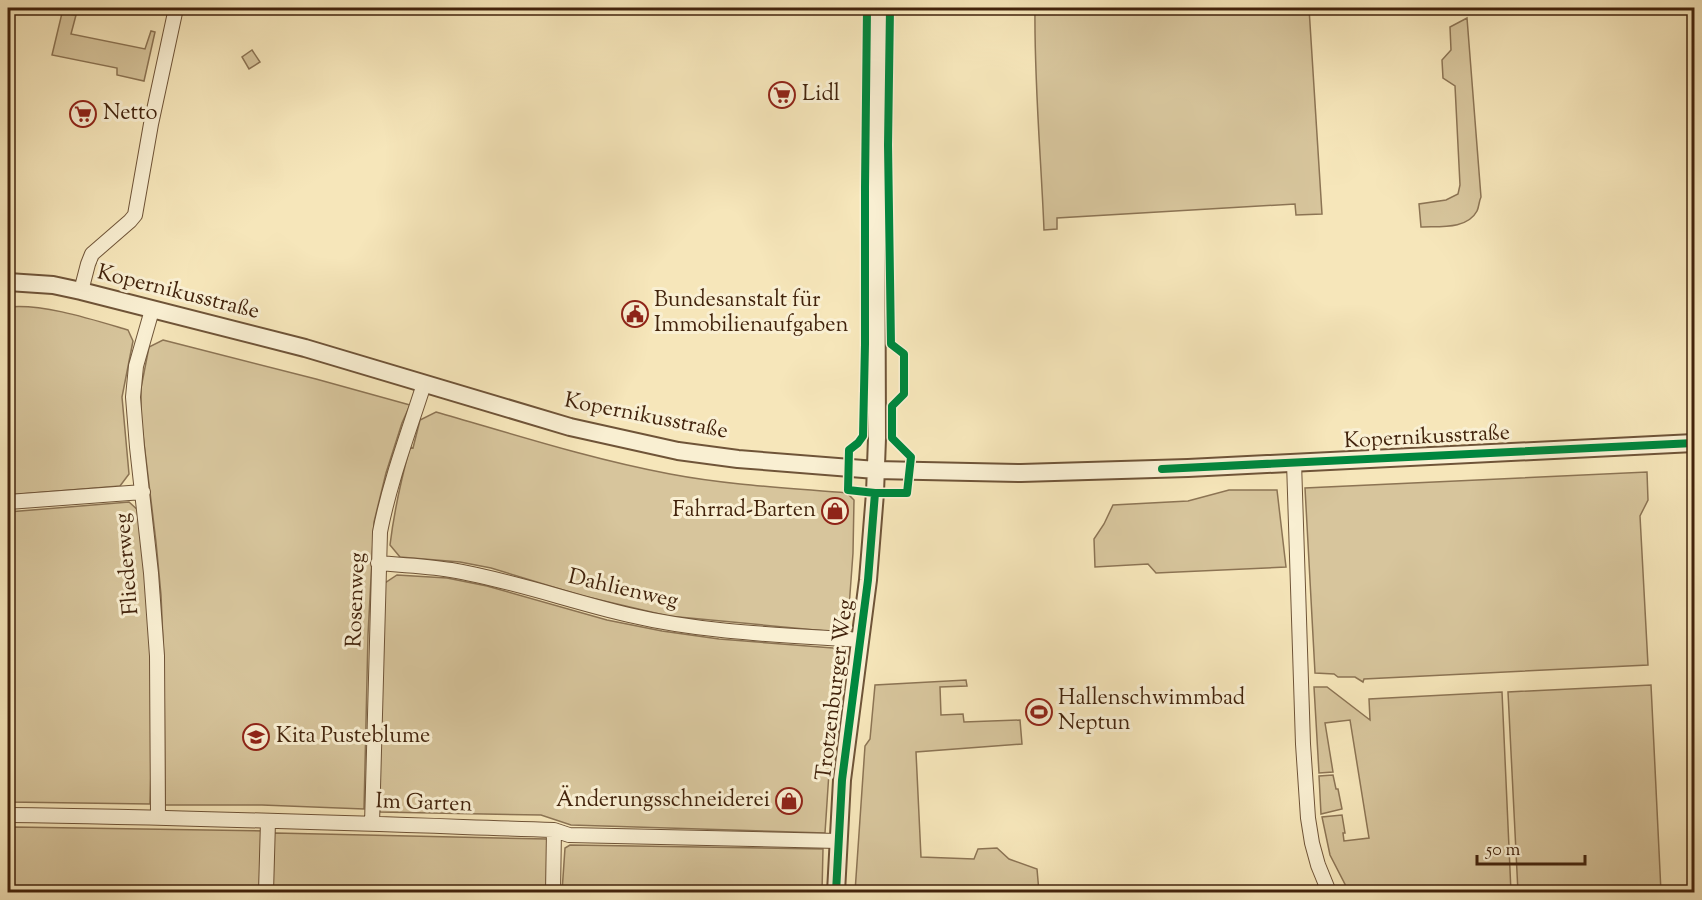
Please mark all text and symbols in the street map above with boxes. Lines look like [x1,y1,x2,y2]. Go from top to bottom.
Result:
place label: Lidl [802,79,840,111]
supermarket icon: Lidl [767,80,797,110]
place label: Netto [103,98,157,130]
supermarket icon: Netto [68,99,98,129]
street label: Kopernikusstraße [94,257,262,329]
place label: Bundesanstalt für Immobilienaufgaben [654,285,849,342]
public building icon: Bundesanstalt für Immobilienaufgaben [620,299,650,329]
street label: Kopernikusstraße [561,385,731,449]
street label: Kopernikusstraße [1343,418,1511,458]
place label: Fahrrad-Barten [673,495,816,527]
shop icon: Fahrrad-Barten [820,496,850,526]
street label: Fliederweg [108,511,148,616]
street label: Rosenweg [339,552,375,648]
street label: Dahlienweg [565,562,682,618]
street label: Trotzenburger Weg [809,597,863,783]
place label: Hallenschwimmbad Neptun [1058,683,1245,740]
sports icon: Hallenschwimmbad Neptun [1024,697,1054,727]
place label: Kita Pusteblume [276,721,430,753]
school or university icon: Kita Pusteblume [241,722,271,752]
place label: Änderungsschneiderei [556,785,770,817]
street label: Im Garten [375,786,473,822]
shop icon: Änderungsschneiderei [774,786,804,816]
scale bar [1477,828,1585,866]
text: 50 m [1485,838,1521,864]

